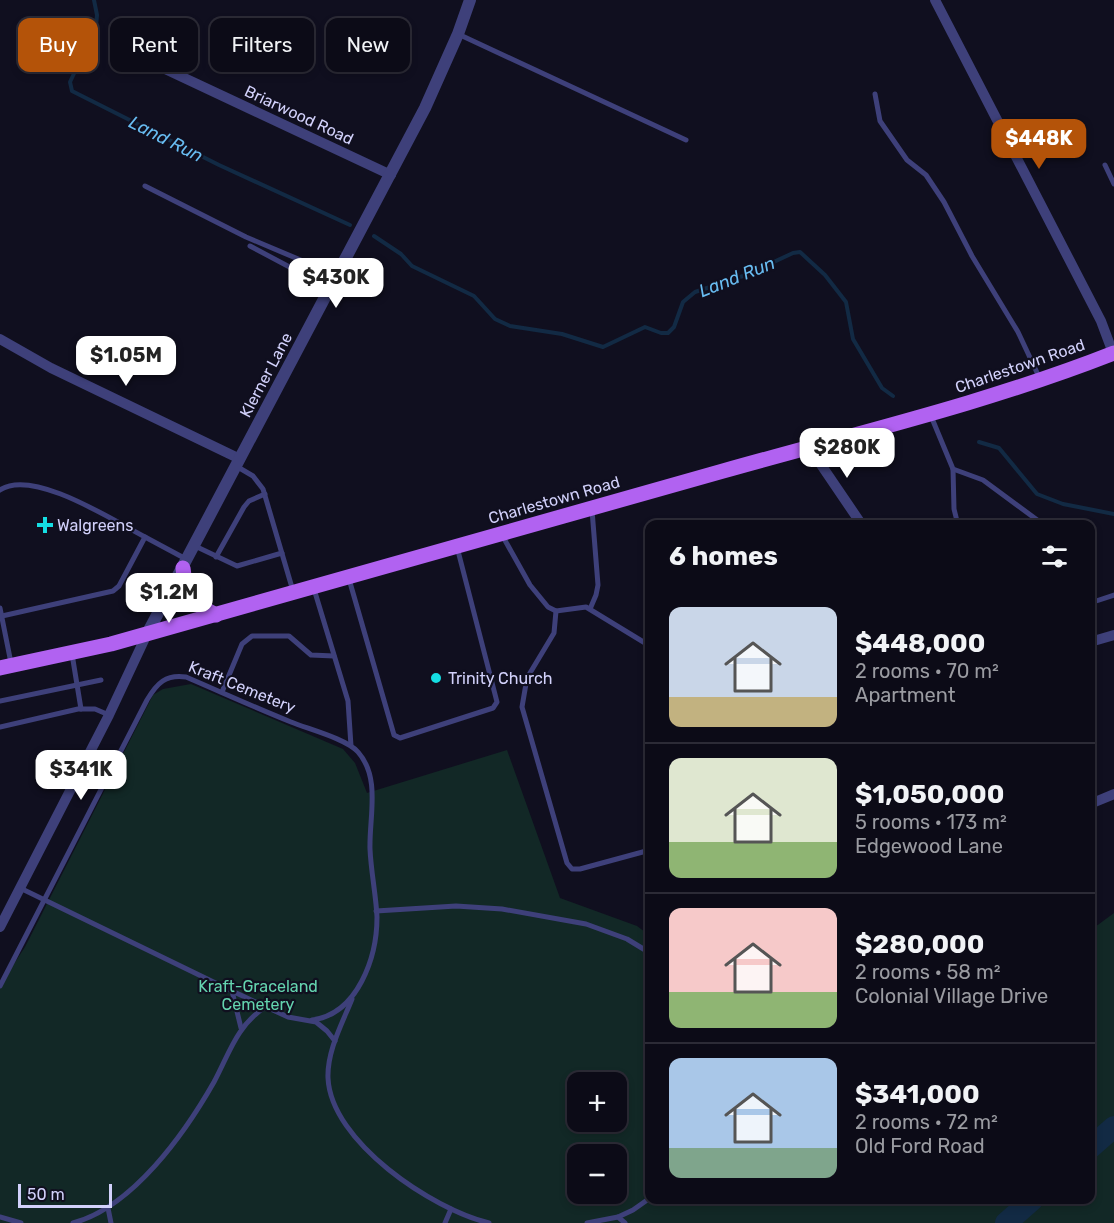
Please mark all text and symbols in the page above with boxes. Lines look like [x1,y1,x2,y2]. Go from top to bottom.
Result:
chip: Buy [18,18,98,72]
chip: Rent [110,18,198,72]
chip: Filters [210,18,314,72]
chip: New [326,18,410,72]
street label: Briarwood Road [242,81,356,149]
water label: Land Run [125,111,207,167]
pin: $448K [997,119,1081,170]
text: $448K [1005,126,1073,150]
water label: Land Run [696,252,778,302]
pin: $430K [294,258,378,309]
text: $430K [302,265,370,289]
street label: Klerner Lane [236,329,296,421]
street label: Charlestown Road [953,335,1087,397]
pin: $1.05M [77,336,175,387]
text: $1.05M [90,343,162,367]
pin: $280K [805,428,889,479]
text: $280K [814,435,880,459]
street label: Charlestown Road [486,472,622,528]
place label: Walgreens [57,516,133,535]
marker: Walgreens [38,518,52,532]
icon: filters [1038,540,1071,573]
text: 6 homes [669,541,778,572]
pin: $1.2M [127,573,211,624]
text: $1.2M [140,580,198,604]
text: $448,000 [855,628,985,659]
icon: home [717,631,789,703]
street label: Kraft Cemetery [186,657,298,717]
text: 2 rooms · 70 m² [855,659,999,683]
place label: Trinity Church [448,669,553,688]
marker: Trinity Church [429,671,443,685]
text: Apartment [855,683,956,707]
pin: $341K [39,750,123,801]
text: $341K [50,757,112,781]
text: $1,050,000 [855,779,1004,810]
icon: home [717,782,789,854]
text: 5 rooms · 173 m² [855,810,1007,834]
text: Edgewood Lane [855,834,1003,858]
text: $280,000 [855,929,984,960]
icon: home [717,932,789,1004]
text: 2 rooms · 58 m² [855,960,1001,984]
park label: Kraft-Graceland Cemetery [198,977,318,1014]
text: Colonial Village Drive [855,984,1048,1008]
map controls [567,1072,627,1204]
button: + [567,1072,627,1132]
text: $341,000 [855,1079,980,1110]
icon: home [717,1082,789,1154]
text: 2 rooms · 72 m² [855,1110,998,1134]
text: Old Ford Road [855,1134,985,1158]
button: − [567,1144,627,1204]
scale bar [18,1181,112,1208]
text: 50 m [27,1185,65,1204]

